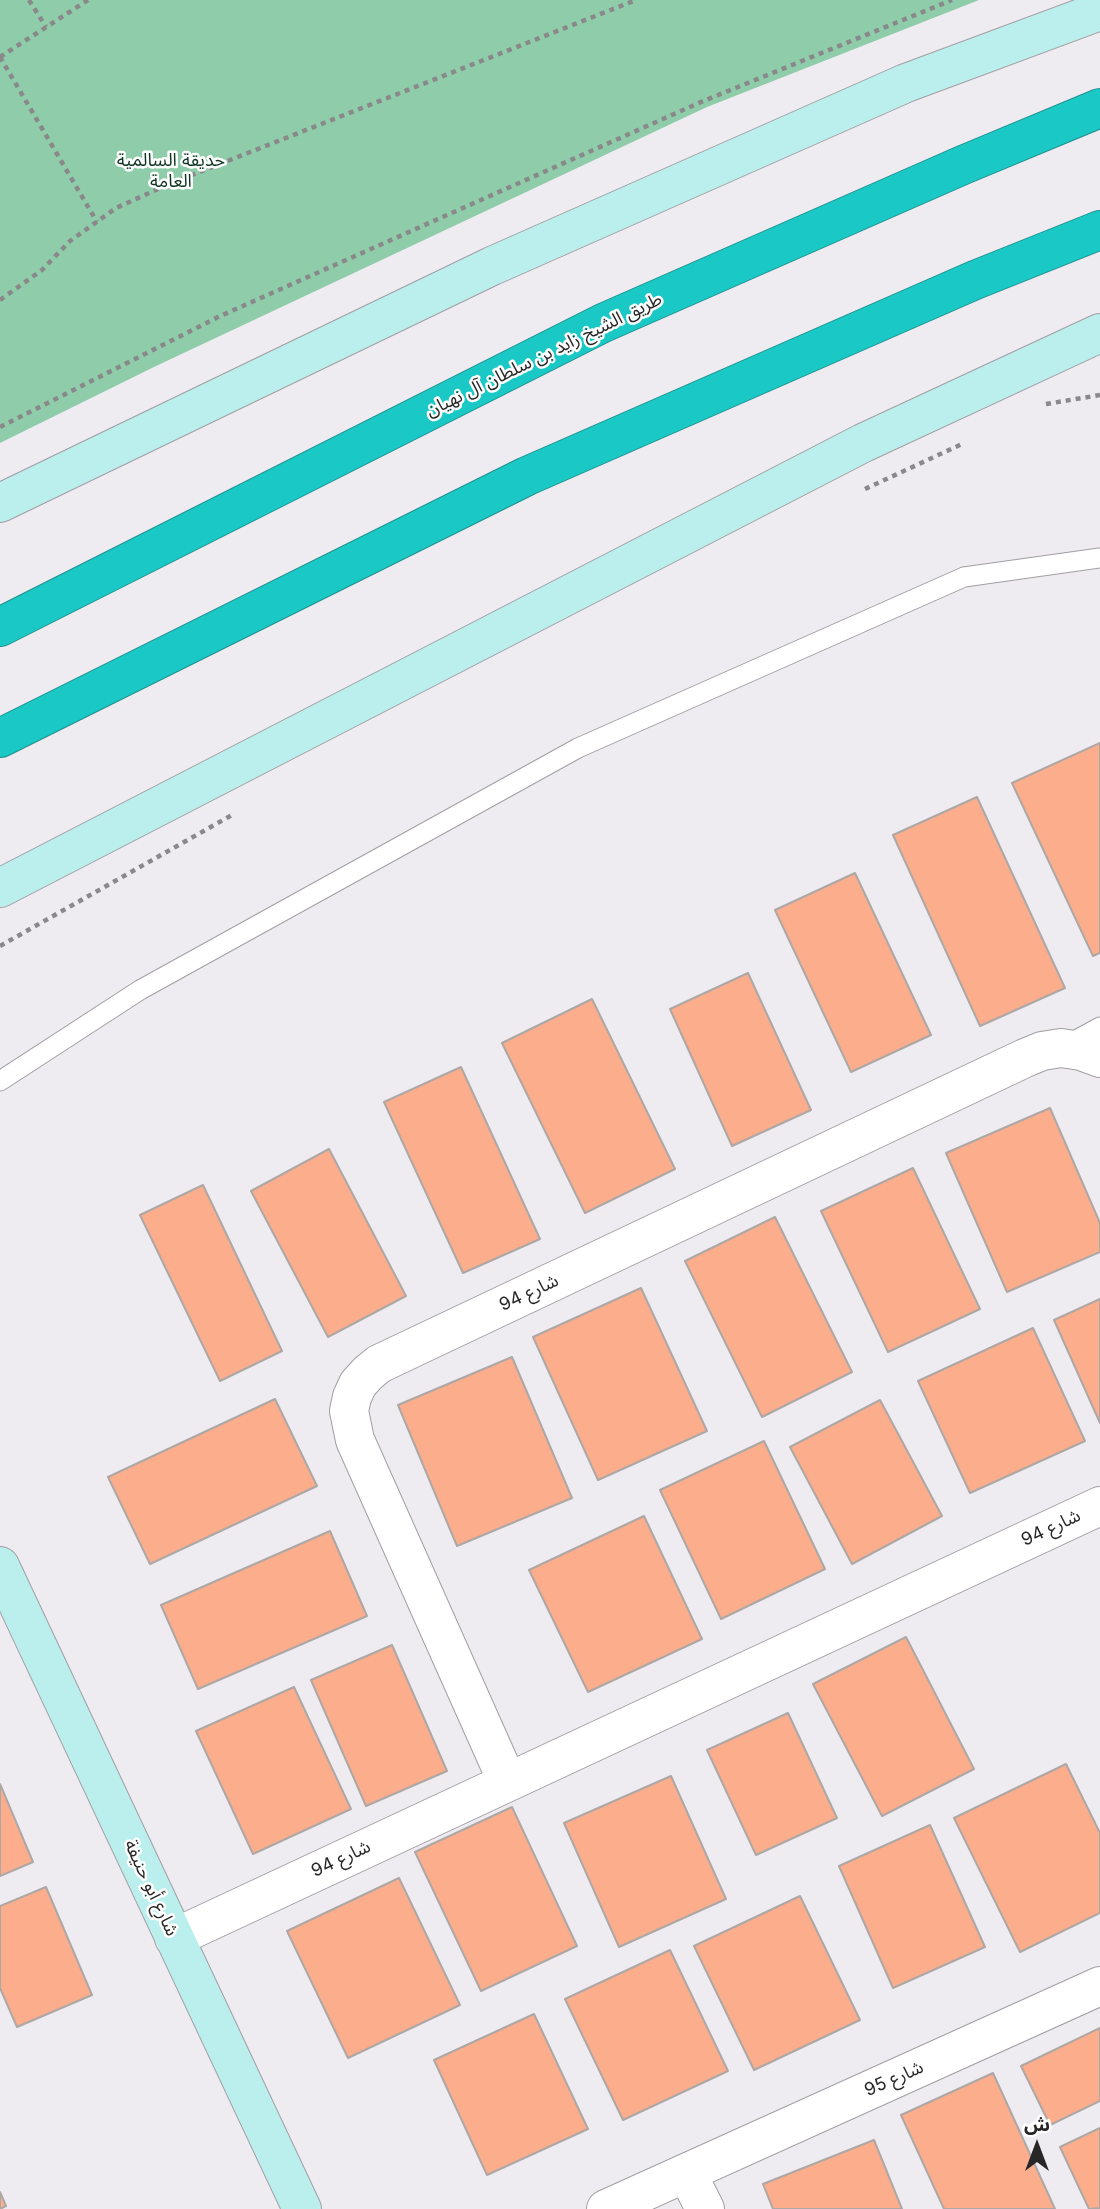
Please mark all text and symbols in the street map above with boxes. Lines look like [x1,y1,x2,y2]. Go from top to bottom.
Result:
park label: حديقة السالمية العامة [117,150,225,192]
street label: طريق الشيخ زايد بن سلطان آل نهيان [422,288,666,422]
street label: شارع 94 [496,1270,562,1316]
street label: شارع 94 [1018,1505,1084,1551]
street label: شارع أبو حنيفة [119,1836,183,1940]
street label: شارع 94 [308,1836,374,1882]
street label: شارع 95 [861,2056,927,2102]
north arrow [1002,2111,1072,2181]
text: ش [1024,2113,1050,2136]

